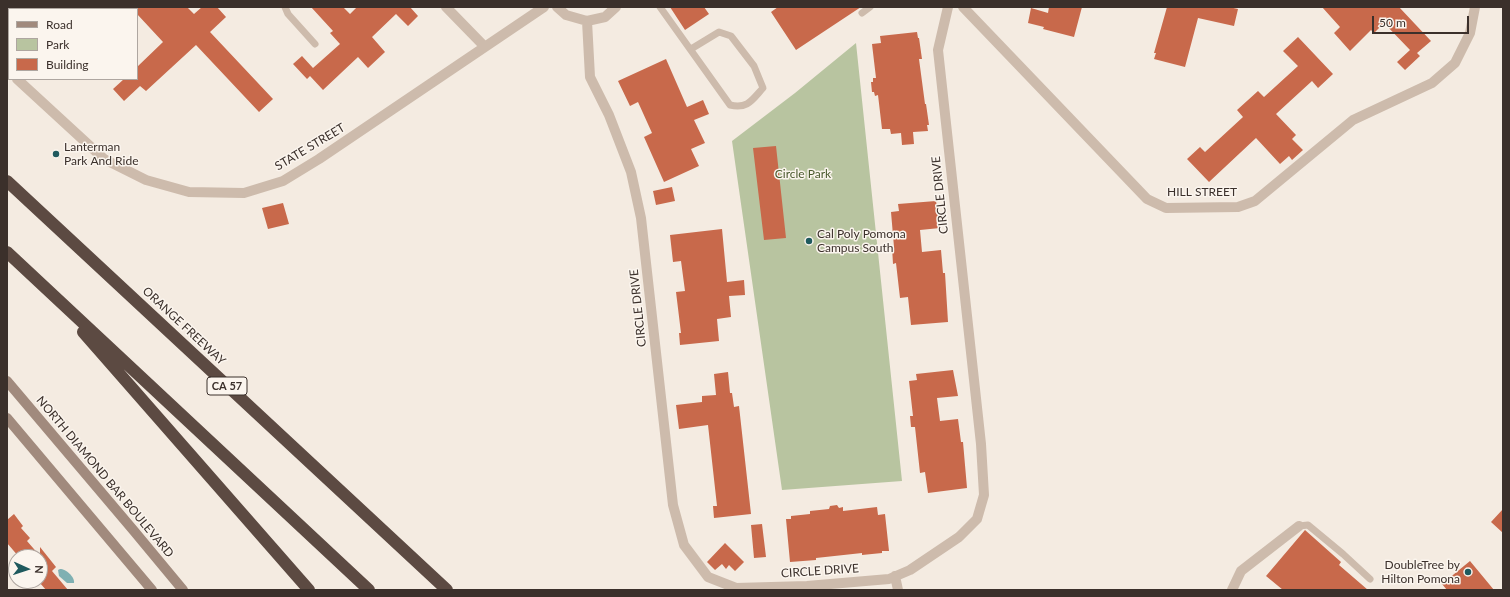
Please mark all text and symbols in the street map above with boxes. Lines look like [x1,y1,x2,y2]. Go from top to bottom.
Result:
legend [8,8,138,80]
scale bar [1374,8,1471,34]
text: 50 m [1379,15,1406,30]
text: Road [46,17,73,32]
text: Park [46,37,69,52]
text: Building [46,57,89,72]
street label: STATE STREET [272,120,348,174]
place label: Lanterman Park And Ride [64,140,138,168]
marker: Lanterman Park And Ride [51,149,61,159]
street label: CIRCLE DRIVE [929,155,951,235]
park label: Circle Park [775,167,831,181]
street label: HILL STREET [1167,185,1237,199]
place label: Cal Poly Pomona Campus South [817,227,906,255]
marker: Cal Poly Pomona Campus South [804,236,814,246]
street label: CIRCLE DRIVE [627,268,649,348]
street label: ORANGE FREEWAY [140,284,228,368]
road number: CA 57 [207,377,247,395]
street label: NORTH DIAMOND BAR BOULEVARD [33,394,177,560]
north arrow [8,549,48,589]
place label: DoubleTree by Hilton Pomona [1381,558,1460,586]
street label: CIRCLE DRIVE [781,561,859,581]
text: N [33,565,46,574]
marker: DoubleTree by Hilton Pomona [1463,567,1473,577]

